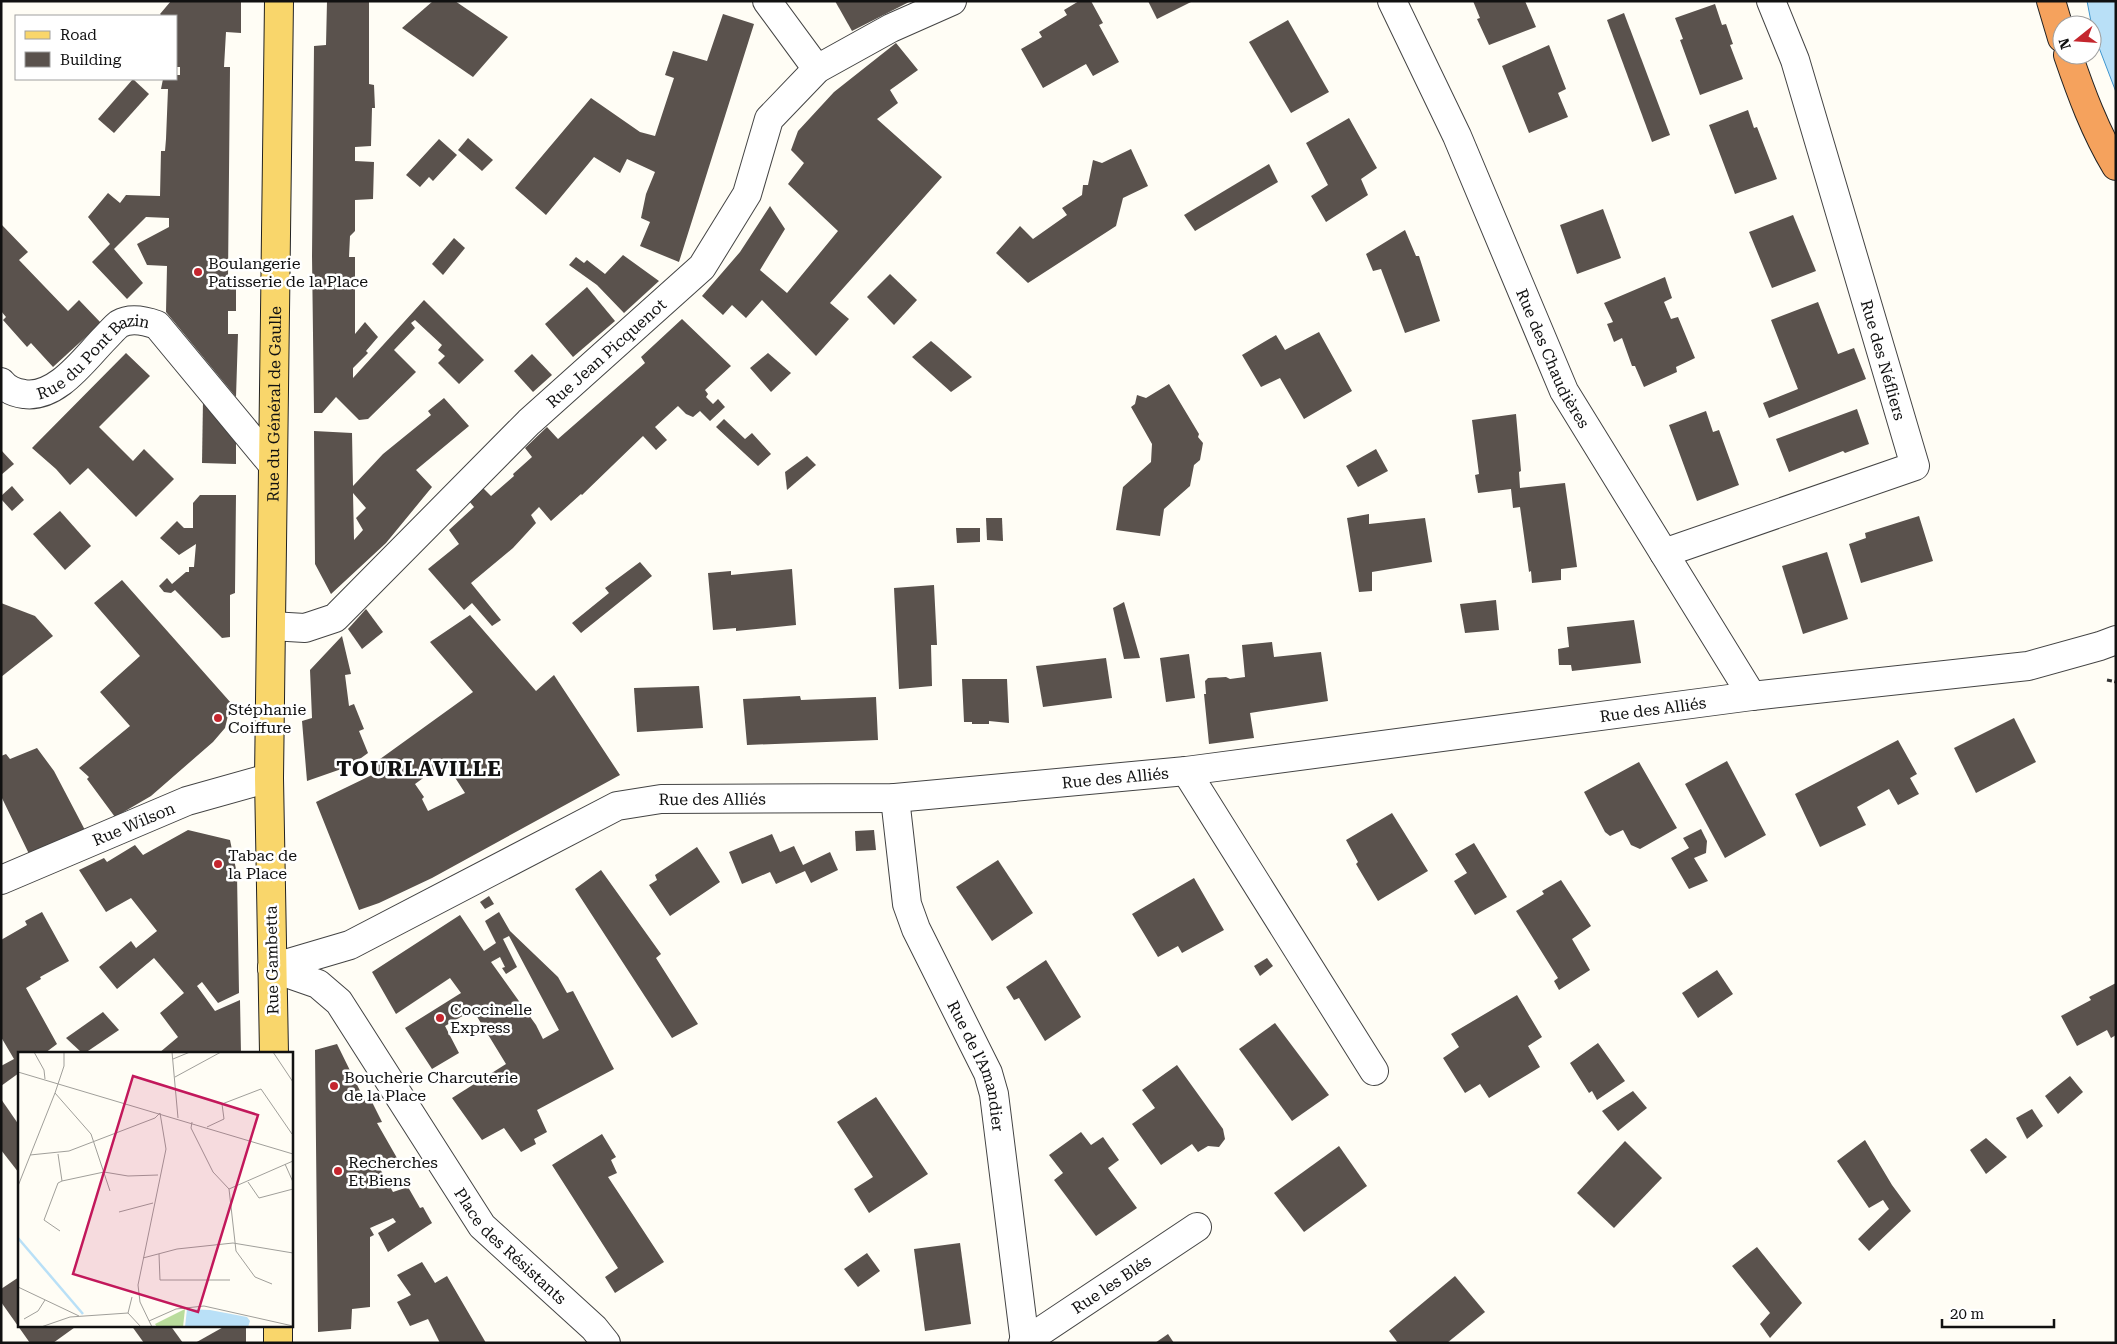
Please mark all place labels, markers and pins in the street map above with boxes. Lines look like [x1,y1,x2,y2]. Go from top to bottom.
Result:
place label: Boulangerie Patisserie de la Place [208,254,368,291]
marker: Boulangerie Patisserie de la Place [192,266,204,278]
place label: Stéphanie Coiffure [228,700,306,737]
marker: Stéphanie Coiffure [212,712,224,724]
place label: Tabac de la Place [228,846,297,883]
marker: Tabac de la Place [212,858,224,870]
place label: Coccinelle Express [450,1000,532,1037]
marker: Coccinelle Express [434,1012,446,1024]
place label: Boucherie Charcuterie de la Place [344,1068,518,1105]
marker: Boucherie Charcuterie de la Place [328,1080,340,1092]
place label: Recherches Et Biens [348,1153,438,1190]
marker: Recherches Et Biens [332,1165,344,1177]

